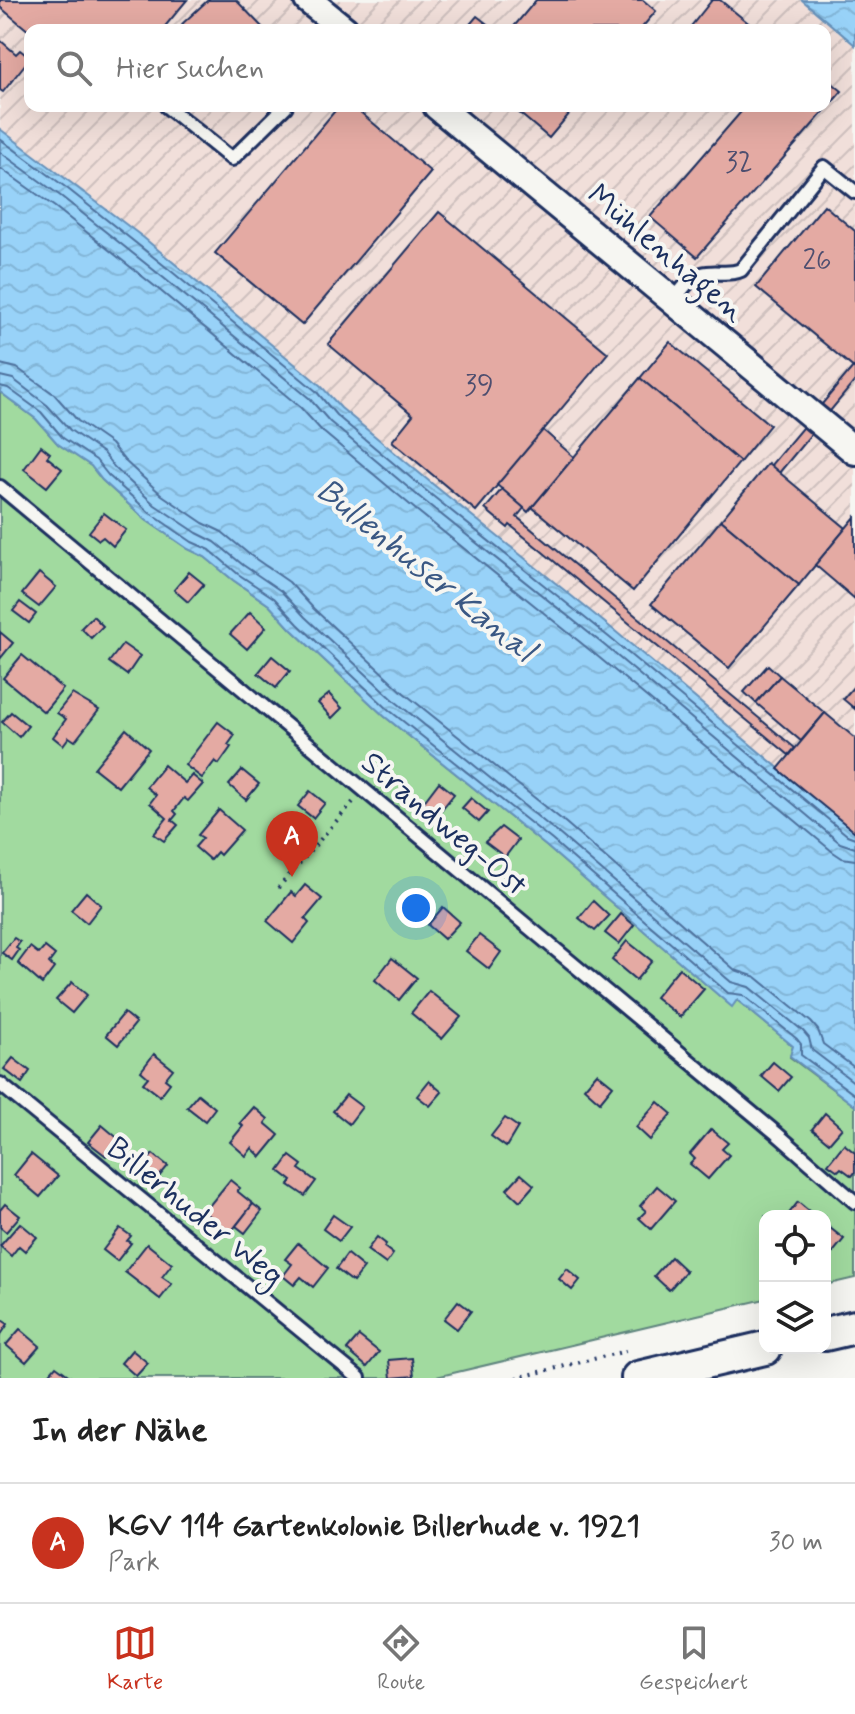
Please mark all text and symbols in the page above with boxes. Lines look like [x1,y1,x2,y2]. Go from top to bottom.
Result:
search box [24,24,831,112]
icon: search [52,46,96,90]
text: Hier suchen [116,49,264,88]
house number: 32 [725,145,753,182]
street label: Mühlenhagen [576,175,754,334]
house number: 26 [802,243,832,280]
house number: 39 [464,368,494,405]
water label: Bullenhuser Kanal [306,469,546,675]
street label: Strandweg-Ost [352,743,536,906]
pin: A [266,811,318,877]
your location [396,888,436,928]
street label: Billerhuder Weg [96,1128,292,1299]
map controls [759,1210,831,1354]
button: locate [759,1210,831,1282]
button: layers [759,1282,831,1354]
text: In der Nähe [32,1408,207,1453]
text: KGV 114 Gartenkolonie Billerhude v. 1921 [108,1507,640,1546]
text: A [49,1526,67,1560]
text: 30 m [769,1526,823,1560]
text: Park [108,1546,160,1580]
tab: Karte [107,1621,163,1697]
tab: Route [377,1621,425,1697]
tab: Gespeichert [639,1621,748,1697]

